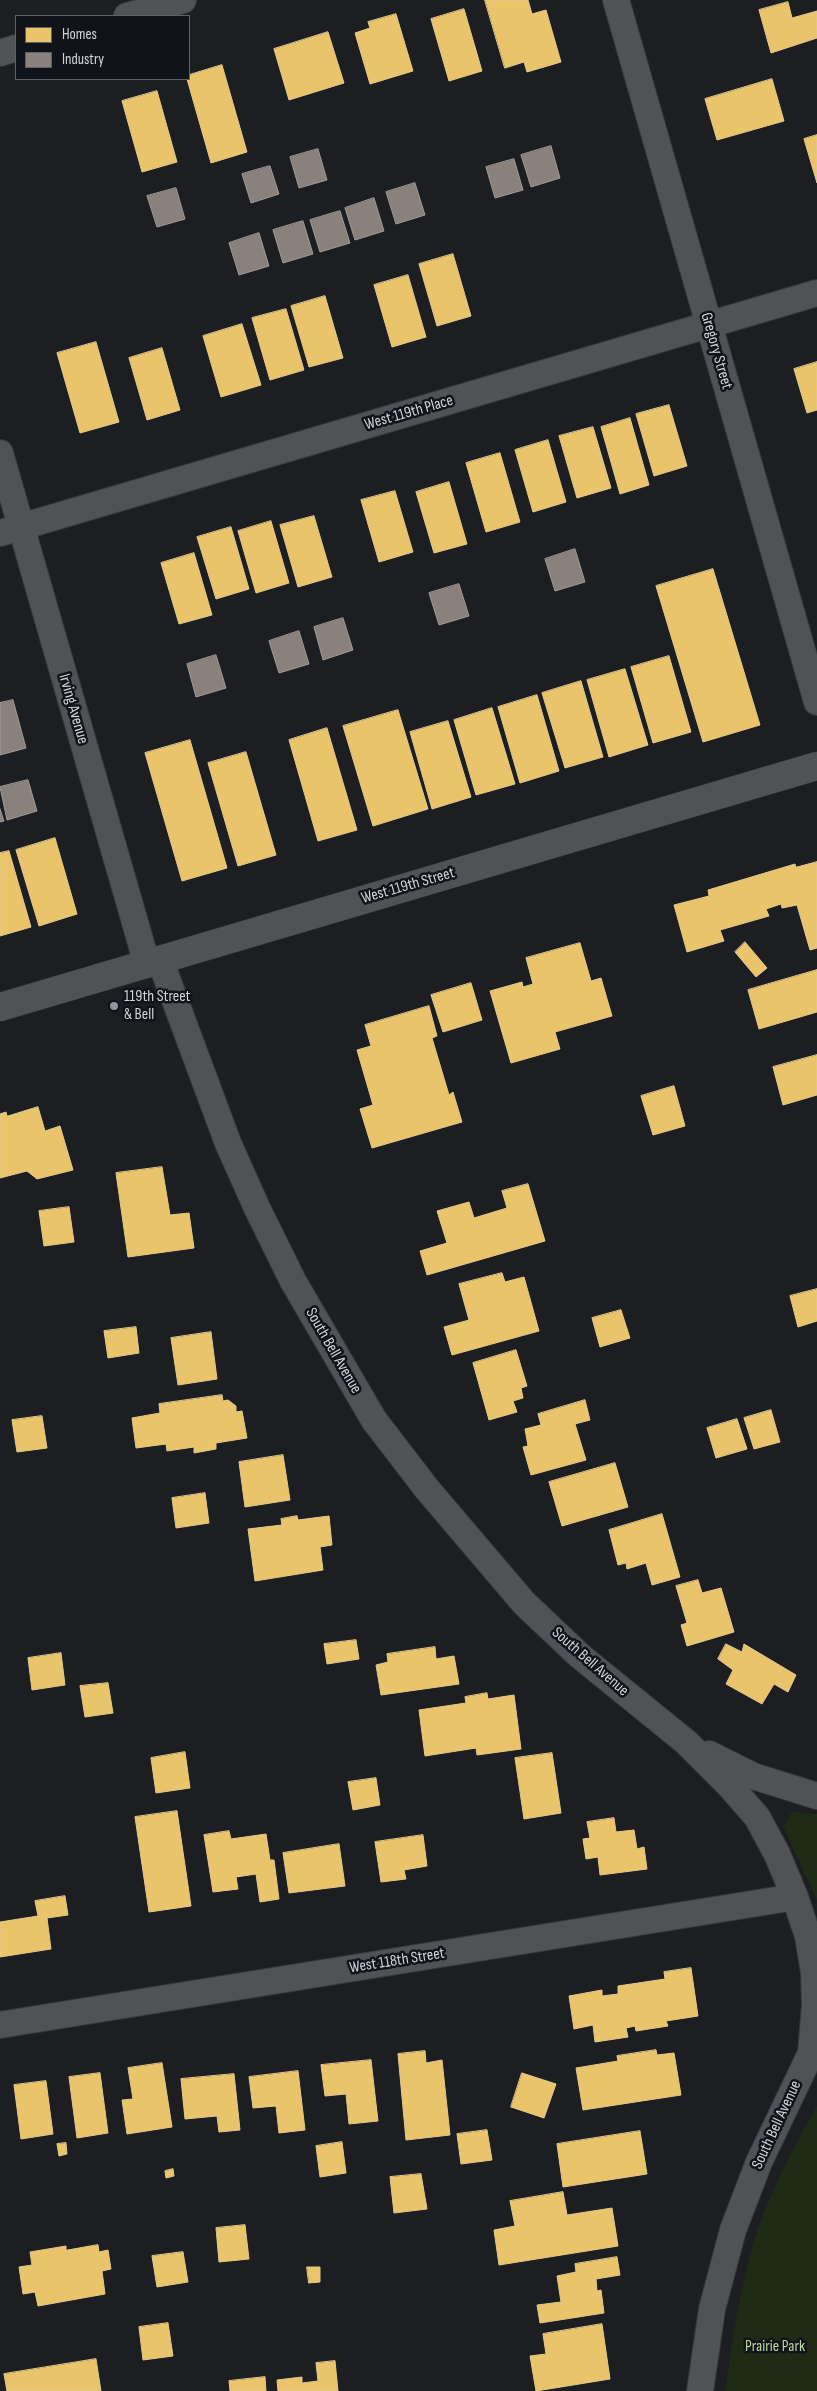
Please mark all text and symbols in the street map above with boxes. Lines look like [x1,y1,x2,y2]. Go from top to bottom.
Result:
legend [15,15,190,80]
text: Homes [62,25,97,44]
text: Industry [62,50,104,69]
street label: Gregory Street [696,310,736,392]
street label: West 119th Place [363,391,455,435]
street label: Irving Avenue [54,672,92,746]
street label: West 119th Street [359,864,457,908]
place label: 119th Street & Bell [124,987,190,1025]
marker: 119th Street & Bell [108,1000,120,1012]
street label: South Bell Avenue [301,1305,365,1397]
street label: South Bell Avenue [548,1623,632,1701]
street label: West 118th Street [348,1944,446,1978]
street label: South Bell Avenue [748,2078,806,2172]
park label: Prairie Park [745,2337,805,2357]

